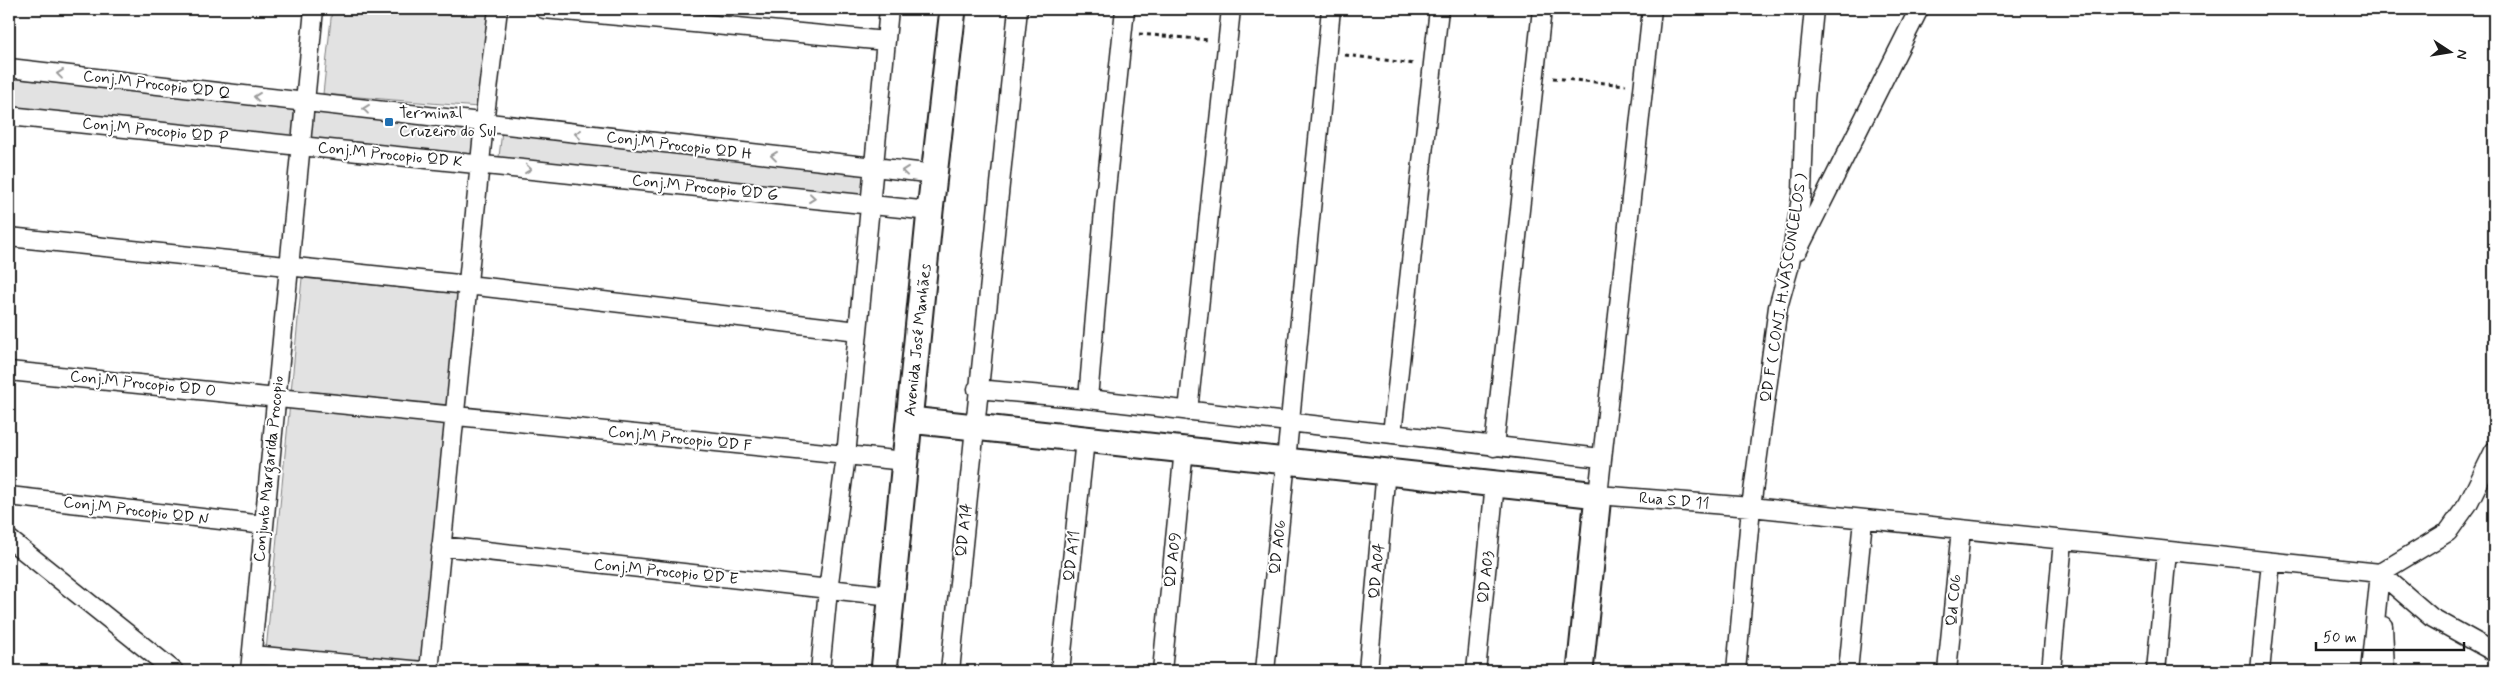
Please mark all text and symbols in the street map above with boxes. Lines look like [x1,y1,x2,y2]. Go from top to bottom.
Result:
north arrow [2426,28,2476,78]
text: N [2452,48,2472,61]
street label: Conj.M Procopio QD Q [82,66,232,104]
one-way arrow [56,69,64,80]
one-way arrow [252,92,260,103]
place label: Terminal Cruzeiro do Sul [399,103,496,142]
one-way arrow [362,104,370,115]
street label: Conj.M Procopio QD P [81,113,229,149]
marker: Terminal Cruzeiro do Sul [383,116,395,128]
street label: Conj.M Procopio QD H [605,127,754,165]
one-way arrow [574,129,582,140]
street label: Conj.M Procopio QD K [317,137,463,173]
one-way arrow [770,151,778,162]
one-way arrow [525,164,533,175]
one-way arrow [900,166,908,177]
street label: Conj.M Procopio QD G [631,170,779,206]
street label: QD F ( CONJ. H.VASCONCELOS ) [1756,172,1813,404]
one-way arrow [808,193,816,204]
street label: Avenida José Manhães [900,263,936,417]
street label: Conj.M Procopio QD O [69,366,217,402]
street label: Conjunto Margarida Procopio [249,375,290,563]
street label: Conj.M Procopio QD F [607,421,753,457]
street label: Rua S D 11 [1638,487,1710,515]
street label: Conj.M Procopio QD N [62,492,211,530]
street label: QD A14 [951,502,977,558]
street label: QD A06 [1265,518,1291,575]
street label: QD A11 [1059,530,1085,582]
street label: QD A09 [1160,531,1186,589]
street label: QD A04 [1364,542,1390,600]
street label: QD A03 [1473,549,1499,604]
street label: Conj.M Procopio QD E [593,554,739,590]
street label: Qd C06 [1941,573,1967,627]
scale bar [2316,620,2463,652]
text: 50 m [2323,628,2357,648]

